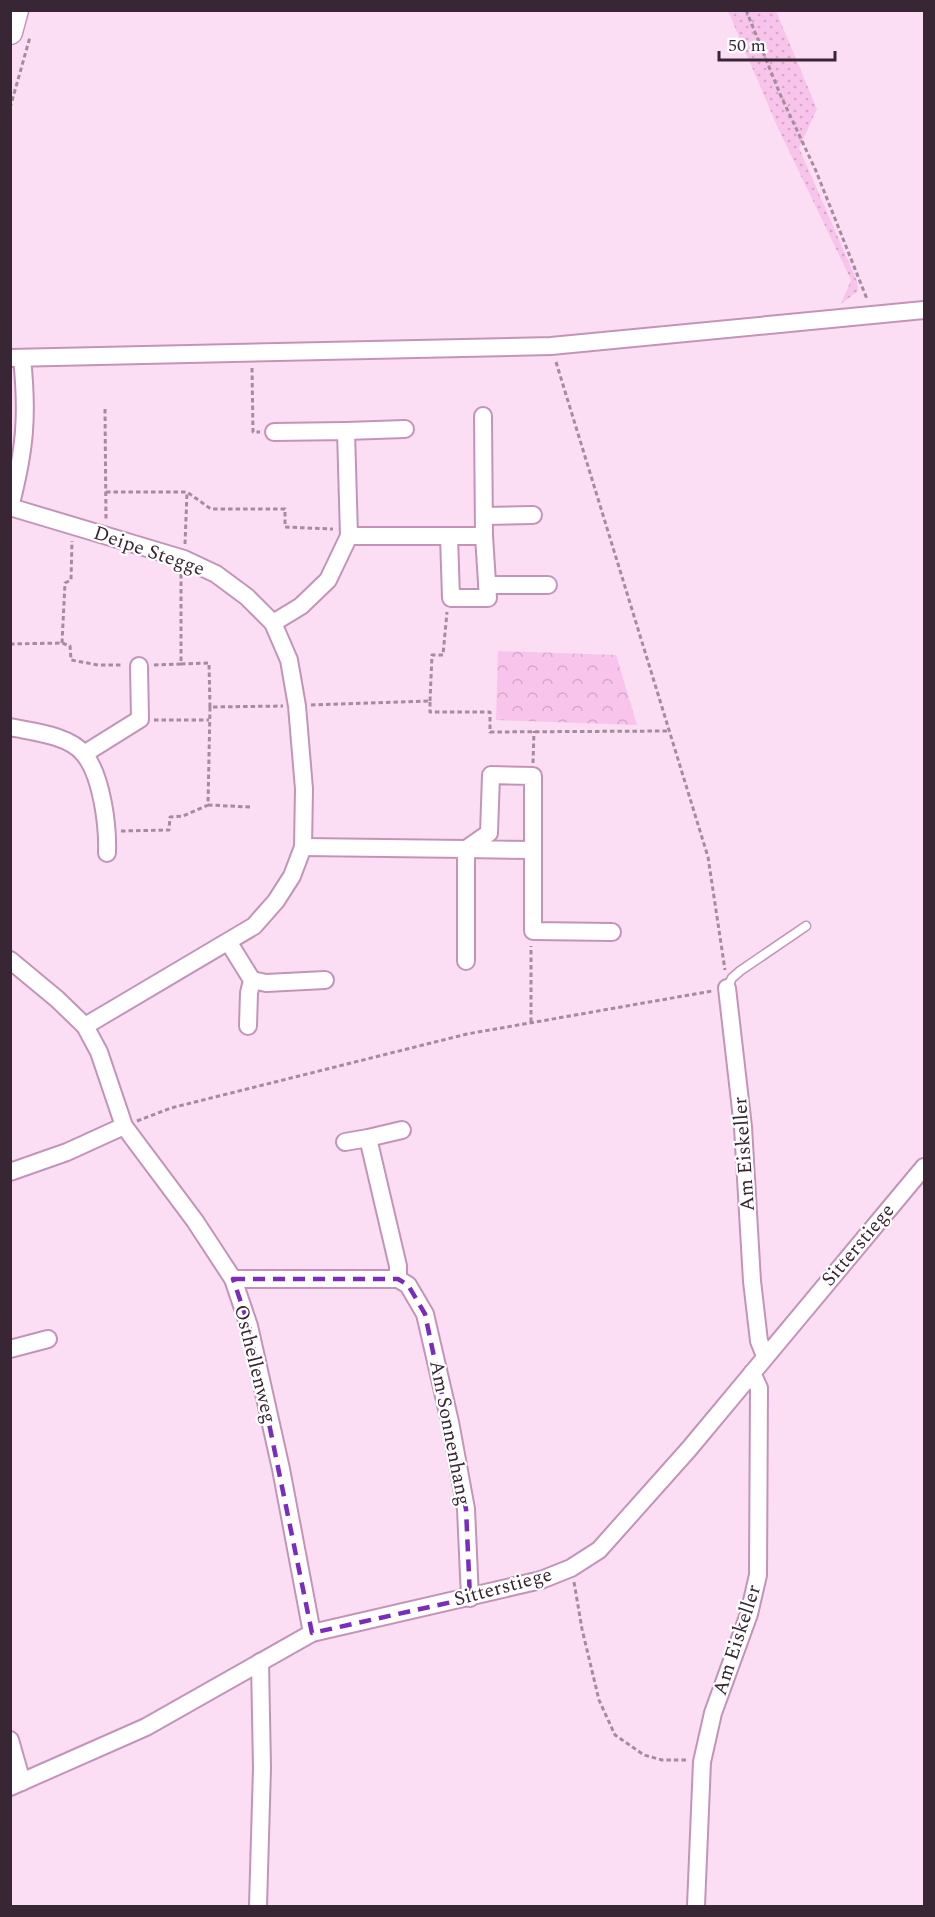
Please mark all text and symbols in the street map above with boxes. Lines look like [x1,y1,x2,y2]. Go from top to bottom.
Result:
scale bar [719,24,834,62]
text: 50 m [728,32,766,59]
street label: Deipe Stegge [89,518,209,584]
street label: Am Eiskeller [725,1096,763,1212]
street label: Sitterstiege [814,1197,902,1293]
street label: Osthellenweg [226,1301,284,1427]
street label: Am Sonnenhang [421,1358,479,1508]
street label: Sitterstiege [451,1560,555,1614]
street label: Am Eiskeller [705,1581,769,1699]

